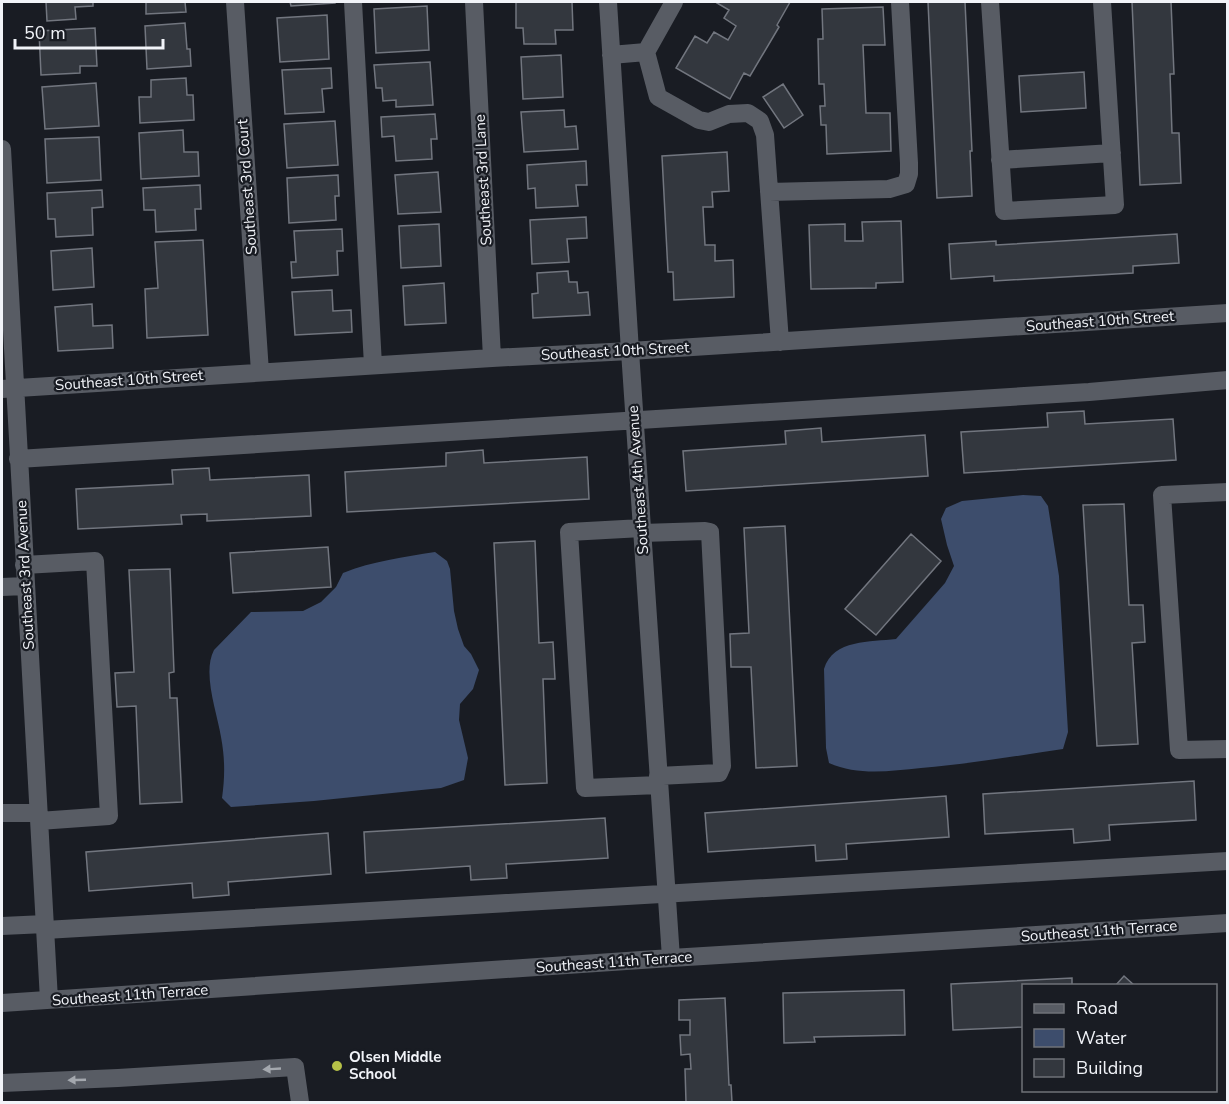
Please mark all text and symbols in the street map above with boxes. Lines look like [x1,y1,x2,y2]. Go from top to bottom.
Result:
scale bar [15,12,164,50]
text: 50 m [24,21,66,45]
street label: Southeast 3rd Lane [470,114,496,246]
street label: Southeast 3rd Court [232,118,262,256]
street label: Southeast 10th Street [1025,306,1175,336]
street label: Southeast 10th Street [540,337,690,365]
street label: Southeast 10th Street [54,365,204,395]
street label: Southeast 4th Avenue [623,405,653,555]
street label: Southeast 3rd Avenue [11,500,39,650]
street label: Southeast 11th Terrace [1020,916,1178,946]
street label: Southeast 11th Terrace [535,947,693,977]
street label: Southeast 11th Terrace [51,980,209,1010]
legend [1022,984,1217,1092]
text: Road [1076,996,1118,1020]
text: Water [1076,1026,1127,1050]
place label: Olsen Middle School [349,1047,441,1084]
text: Building [1076,1056,1143,1080]
marker: Olsen Middle School [330,1059,344,1073]
one-way arrow [263,1064,282,1073]
one-way arrow [68,1075,87,1084]

